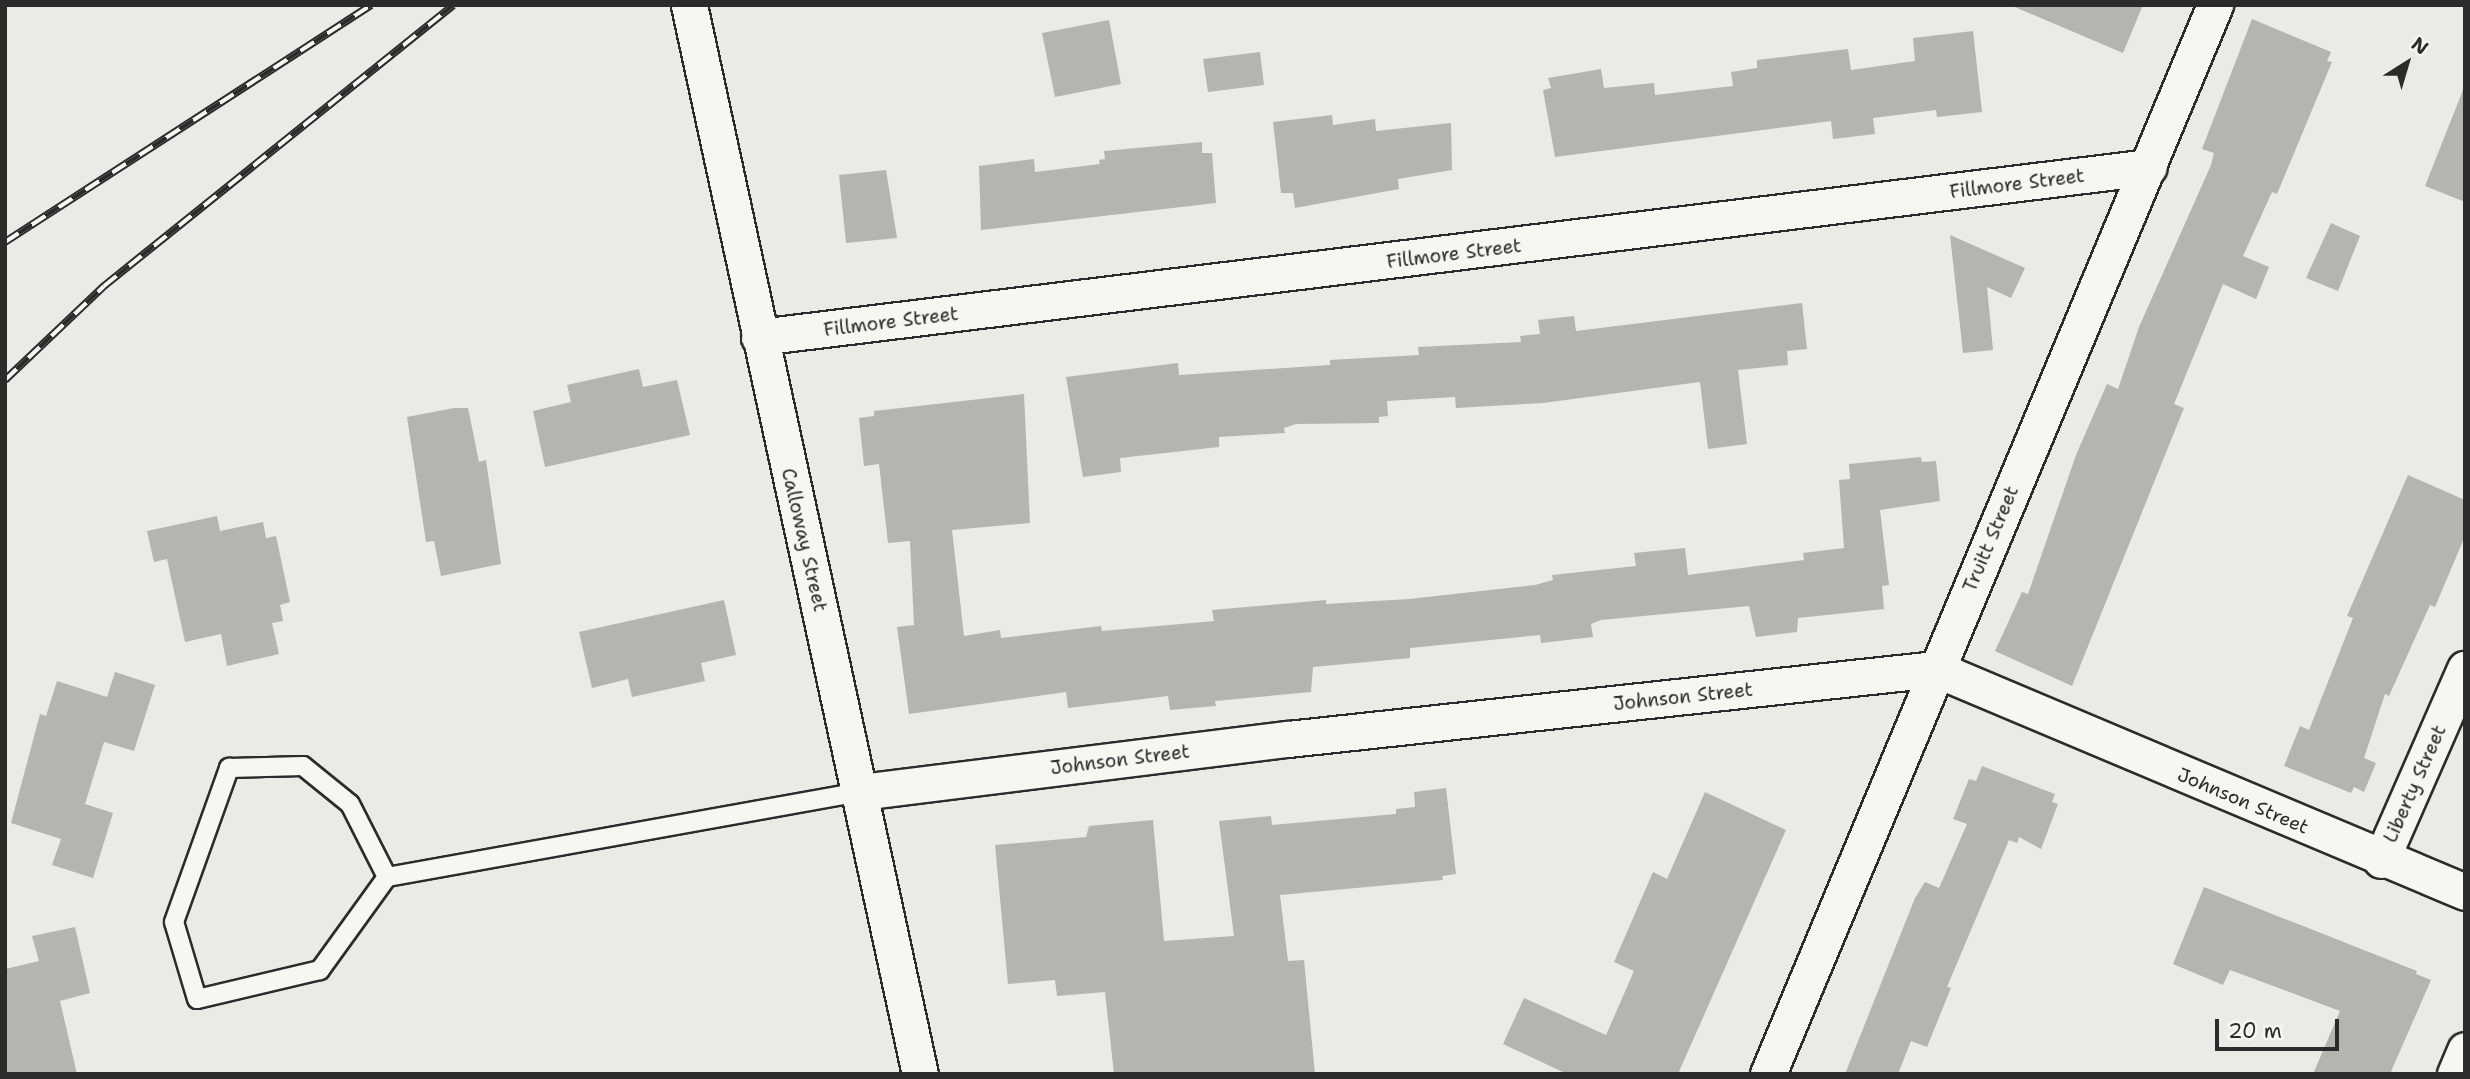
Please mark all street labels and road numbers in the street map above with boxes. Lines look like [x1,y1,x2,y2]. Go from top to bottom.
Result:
street label: Fillmore Street [1948,164,2086,204]
street label: Fillmore Street [1385,234,1523,274]
street label: Fillmore Street [822,302,960,342]
street label: Calloway Street [776,466,832,614]
street label: Truitt Street [1958,483,2024,595]
street label: Johnson Street [1612,678,1754,716]
street label: Liberty Street [2379,722,2451,846]
street label: Johnson Street [1049,740,1191,780]
street label: Johnson Street [2174,763,2312,839]

